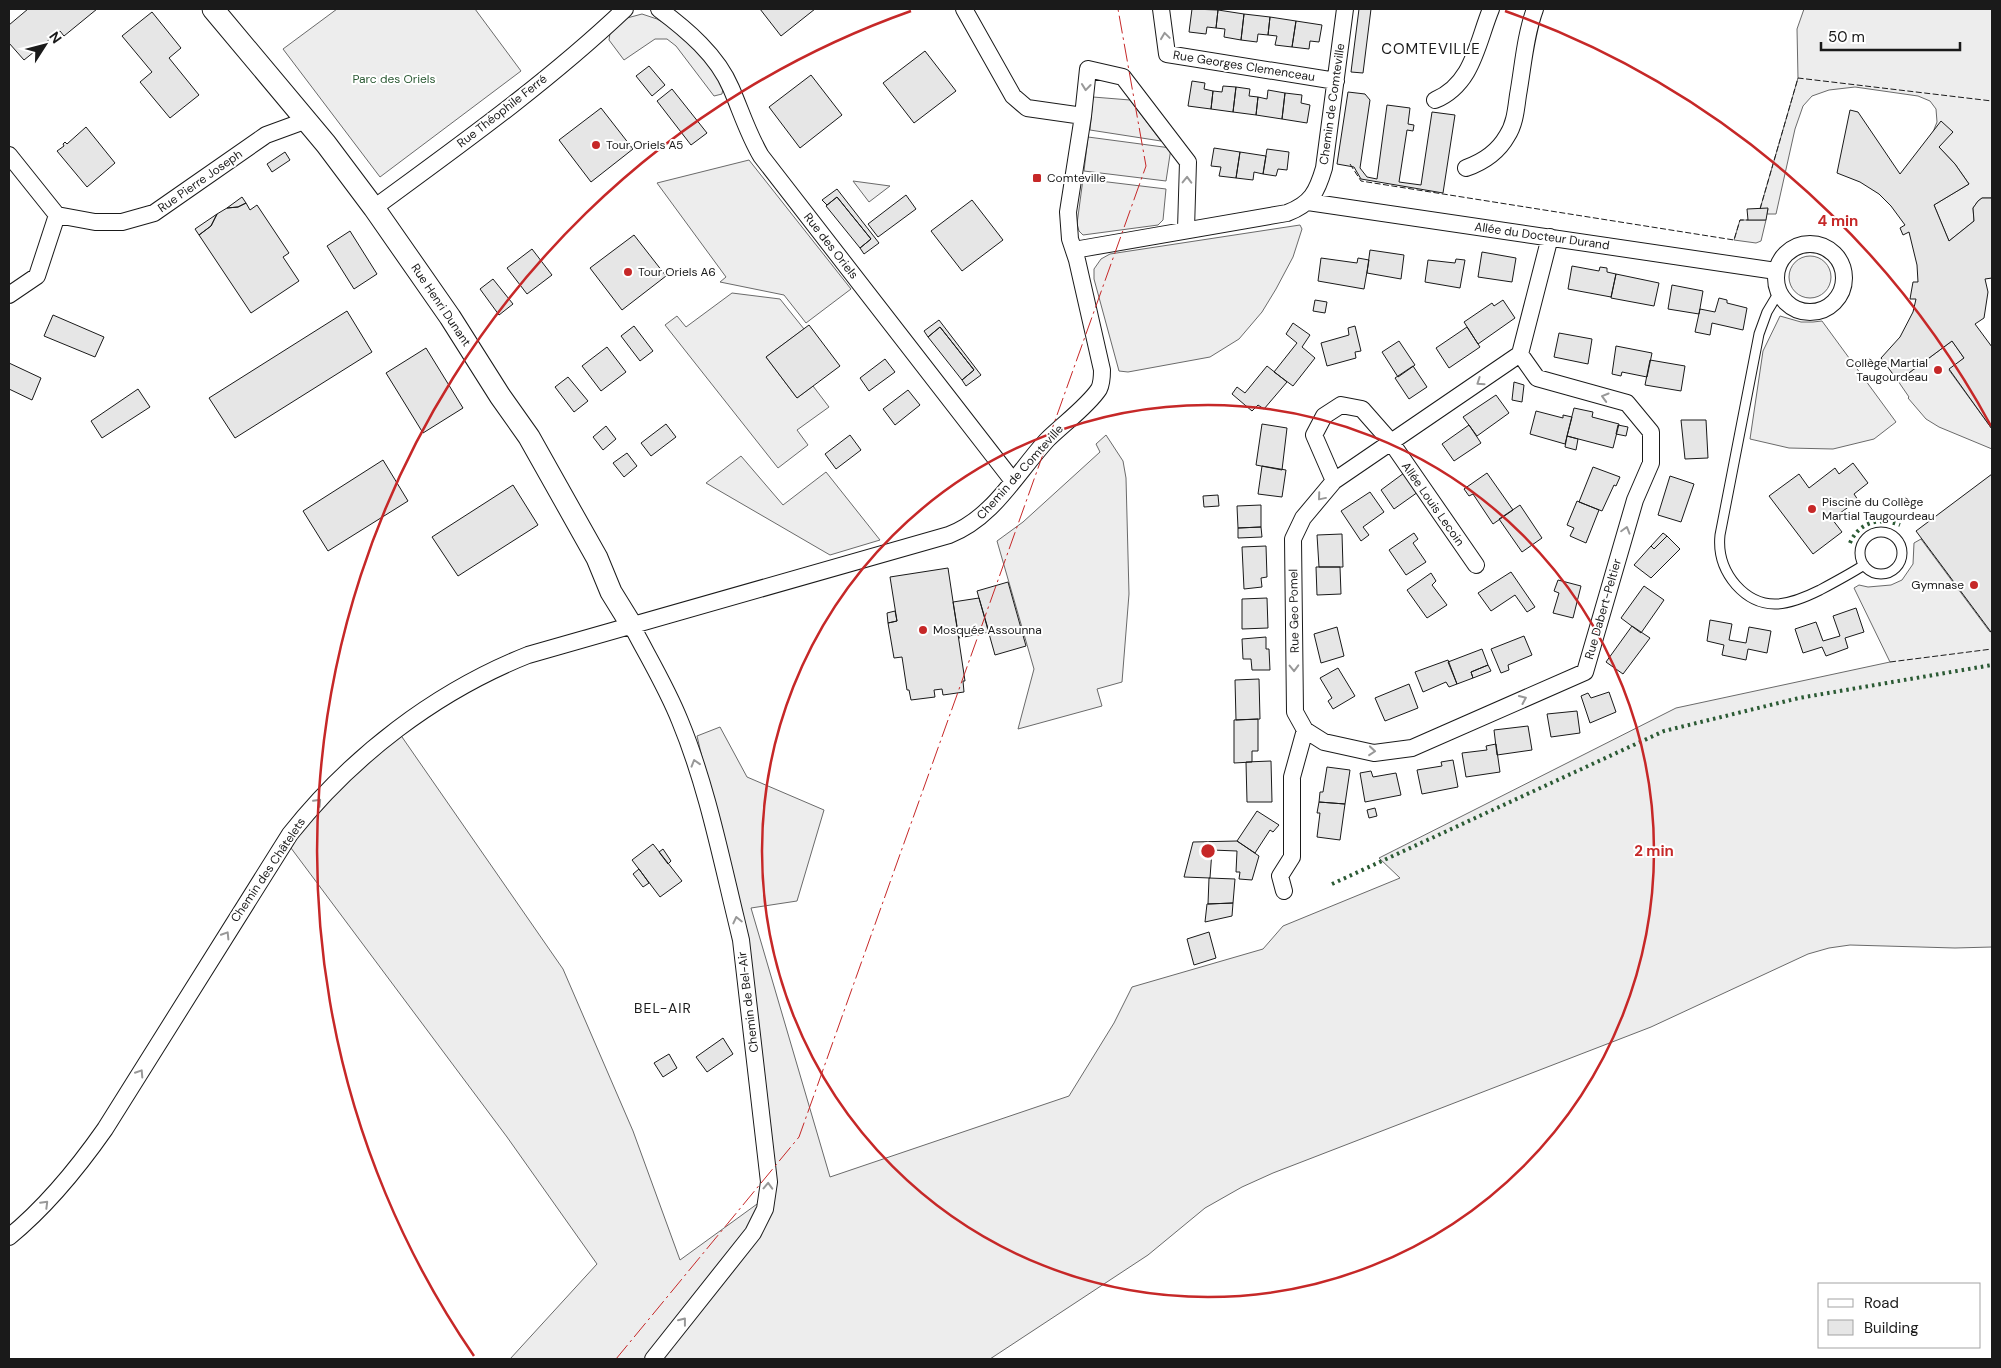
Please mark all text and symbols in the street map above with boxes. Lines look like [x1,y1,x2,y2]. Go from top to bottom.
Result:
north arrow [20,20,70,70]
scale bar [1821,20,1960,52]
text: 50 m [1828,27,1865,47]
text: N [45,28,66,47]
one-way arrow [1160,32,1170,41]
district label: COMTEVILLE [1381,39,1481,59]
street label: Chemin de Comteville [1316,42,1348,166]
street label: Rue Georges Clemenceau [1172,47,1316,85]
park label: Parc des Oriels [352,71,436,87]
street label: Rue Théophile Ferré [454,71,550,151]
one-way arrow [1081,83,1092,91]
place label: Tour Oriels A5 [606,137,683,153]
marker: Tour Oriels A5 [590,139,602,151]
street label: Rue Pierre Joseph [155,146,246,216]
place label: Comteville [1047,170,1106,186]
marker: Comteville [1031,172,1043,184]
one-way arrow [1182,176,1193,184]
street label: Rue des Oriels [800,210,862,282]
text: 4 min [1818,211,1858,231]
street label: Allée du Docteur Durand [1473,219,1611,253]
street label: Rue Henri Dunant [407,261,475,350]
place label: Tour Oriels A6 [638,264,716,280]
marker: Tour Oriels A6 [622,266,634,278]
place label: Collège Martial Taugourdeau [1846,355,1928,385]
marker: Collège Martial Taugourdeau [1932,364,1944,376]
one-way arrow [1476,376,1486,385]
one-way arrow [1601,392,1610,403]
street label: Chemin de Comteville [973,421,1067,523]
street label: Allée Louis Lecoin [1398,459,1468,549]
one-way arrow [1318,491,1326,500]
place label: Piscine du Collège Martial Taugourdeau [1822,494,1935,524]
marker: Piscine du Collège Martial Taugourdeau [1806,503,1818,515]
one-way arrow [1621,526,1631,534]
street label: Rue Dabert-Peltier [1581,556,1625,661]
street label: Rue Geo Pomel [1285,569,1303,653]
place label: Gymnase [1911,577,1964,593]
marker: Gymnase [1968,579,1980,591]
place label: Mosquée Assounna [933,622,1042,638]
marker: Mosquée Assounna [917,624,929,636]
one-way arrow [1289,665,1299,673]
one-way arrow [1518,694,1527,705]
one-way arrow [1368,745,1376,756]
one-way arrow [691,760,701,768]
one-way arrow [312,798,321,807]
street label: Chemin des Châtelets [227,815,309,925]
text: 2 min [1634,841,1674,861]
centre of rings [1199,842,1217,860]
one-way arrow [732,916,743,925]
one-way arrow [219,931,229,940]
street label: Chemin de Bel-Air [734,950,762,1053]
district label: BEL-AIR [634,999,692,1017]
one-way arrow [134,1070,144,1079]
one-way arrow [763,1182,774,1190]
one-way arrow [39,1201,48,1210]
legend [1818,1283,1981,1348]
text: Road [1864,1293,1899,1313]
one-way arrow [678,1318,686,1327]
text: Building [1864,1318,1919,1338]

